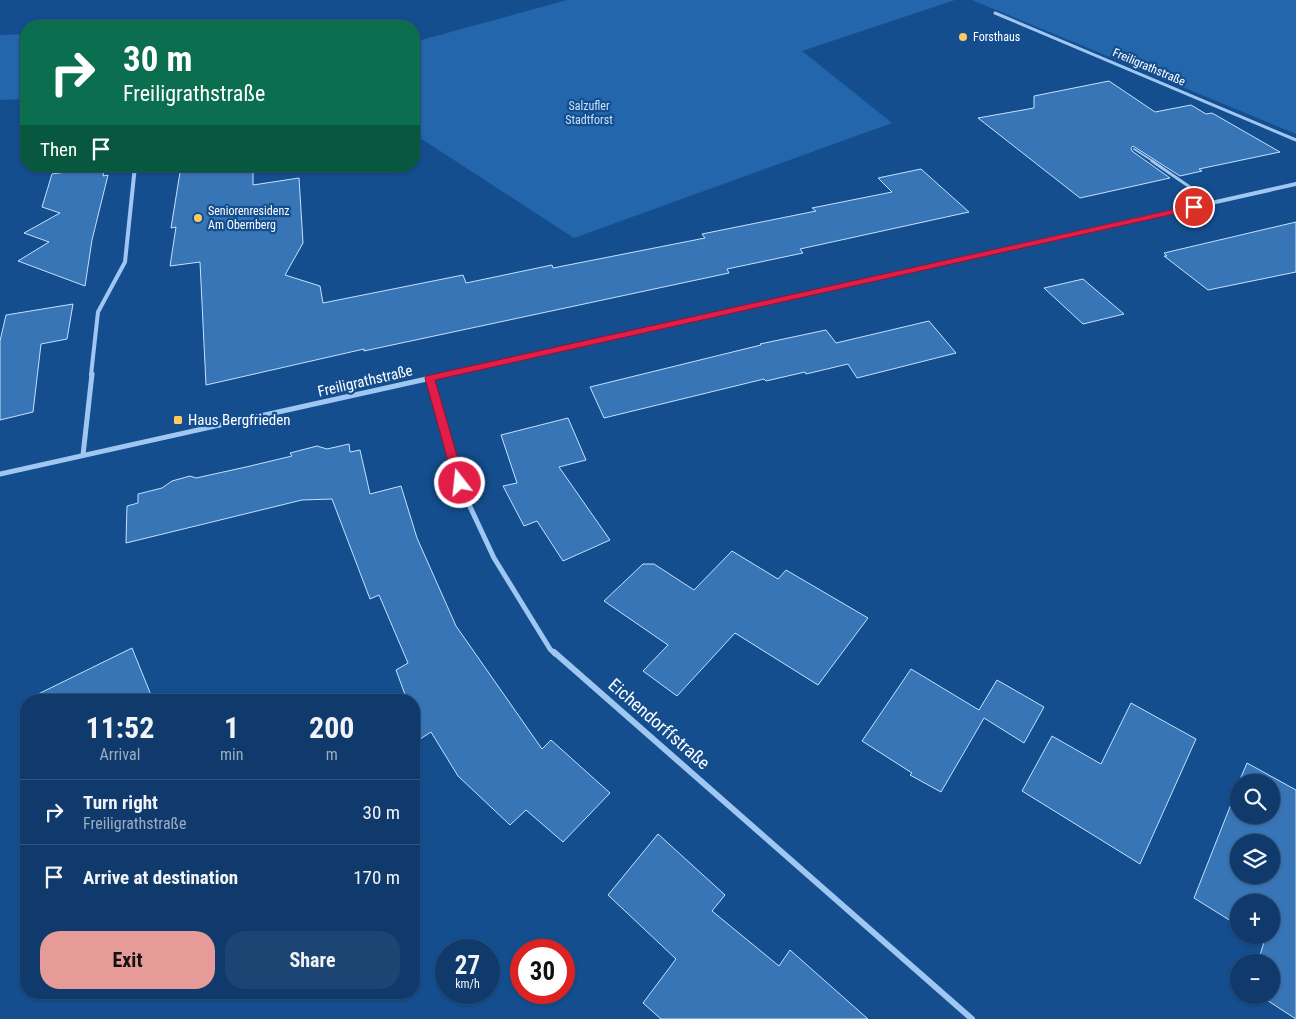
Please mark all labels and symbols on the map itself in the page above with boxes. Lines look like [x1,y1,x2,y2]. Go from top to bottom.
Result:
place label: Forsthaus [973,30,1020,44]
marker: Forsthaus [957,31,969,43]
street label: Freiligrathstraße [1111,45,1188,89]
park label: Salzufler Stadtforst [565,99,613,127]
pin [1173,186,1215,228]
place label: Seniorenresidenz Am Obernberg [208,204,289,232]
marker: Seniorenresidenz Am Obernberg [192,212,204,224]
street label: Freiligrathstraße [316,361,414,401]
place label: Haus Bergfrieden [188,411,291,429]
marker: Haus Bergfrieden [172,414,184,426]
position arrow [433,456,485,508]
street label: Eichendorffstraße [604,674,714,773]
speed limit sign: 30 [510,939,575,1004]

